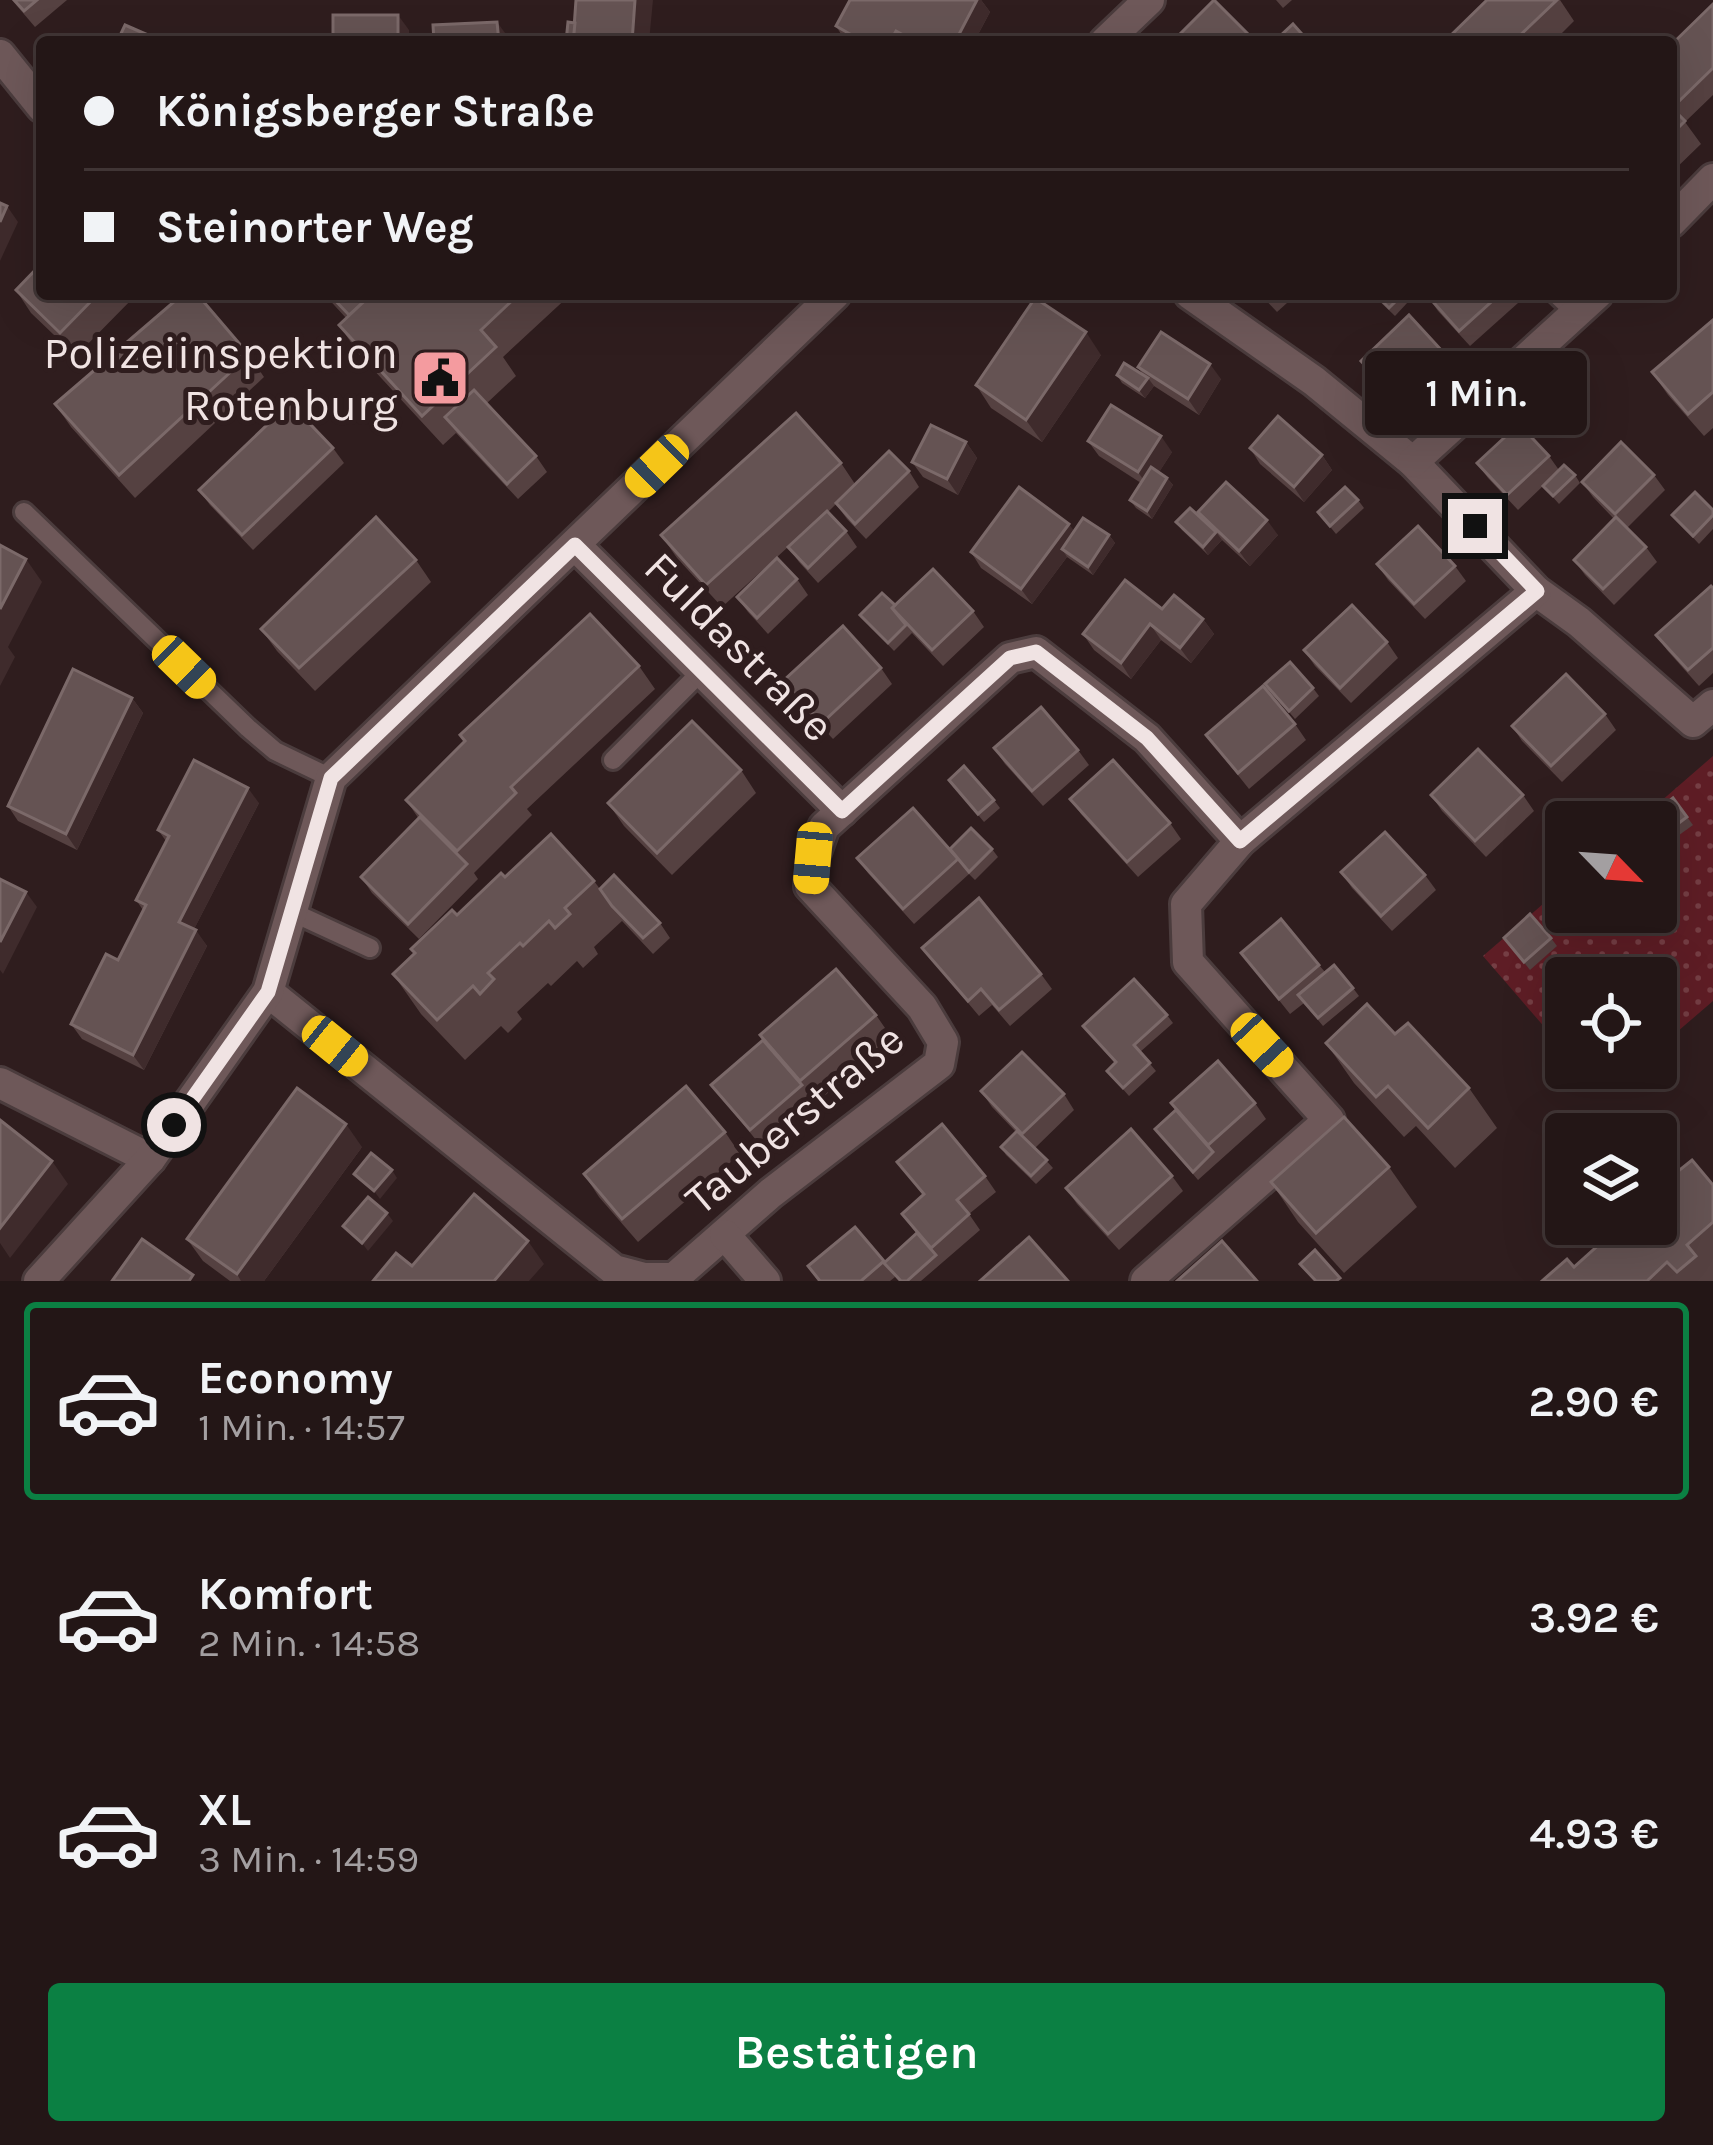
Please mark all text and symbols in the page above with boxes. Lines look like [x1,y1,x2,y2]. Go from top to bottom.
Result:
text: Königsberger Straße [156,85,595,137]
text: Steinorter Weg [156,201,474,253]
place label: Polizeiinspektion Rotenburg [44,327,398,432]
public building icon: Polizeiinspektion Rotenburg [409,347,471,409]
callout: 1 Min. [1364,352,1586,436]
text: 1 Min. [1425,370,1527,416]
car [619,428,695,504]
route end [1448,499,1502,553]
street label: Fuldastraße [634,541,845,752]
car [146,629,222,705]
north arrow [1545,801,1677,933]
map controls [1545,801,1677,1245]
car [792,821,834,895]
button: locate [1545,957,1677,1089]
car [1224,1006,1300,1084]
car [296,1009,374,1083]
street label: Tauberstraße [675,1012,914,1225]
route start [147,1098,201,1152]
button: layers [1545,1113,1677,1245]
icon: car [54,1347,162,1455]
text: Economy [198,1352,393,1404]
text: 2.90 € [1528,1375,1659,1427]
text: 1 Min. · 14:57 [198,1404,405,1450]
icon: car [54,1563,162,1671]
text: Komfort [198,1568,373,1620]
text: 3.92 € [1529,1591,1659,1643]
text: 2 Min. · 14:58 [198,1620,420,1666]
icon: car [54,1779,162,1887]
text: XL [198,1784,251,1836]
text: 4.93 € [1529,1807,1659,1859]
text: 3 Min. · 14:59 [198,1836,419,1882]
button: Bestätigen [48,1983,1665,2121]

